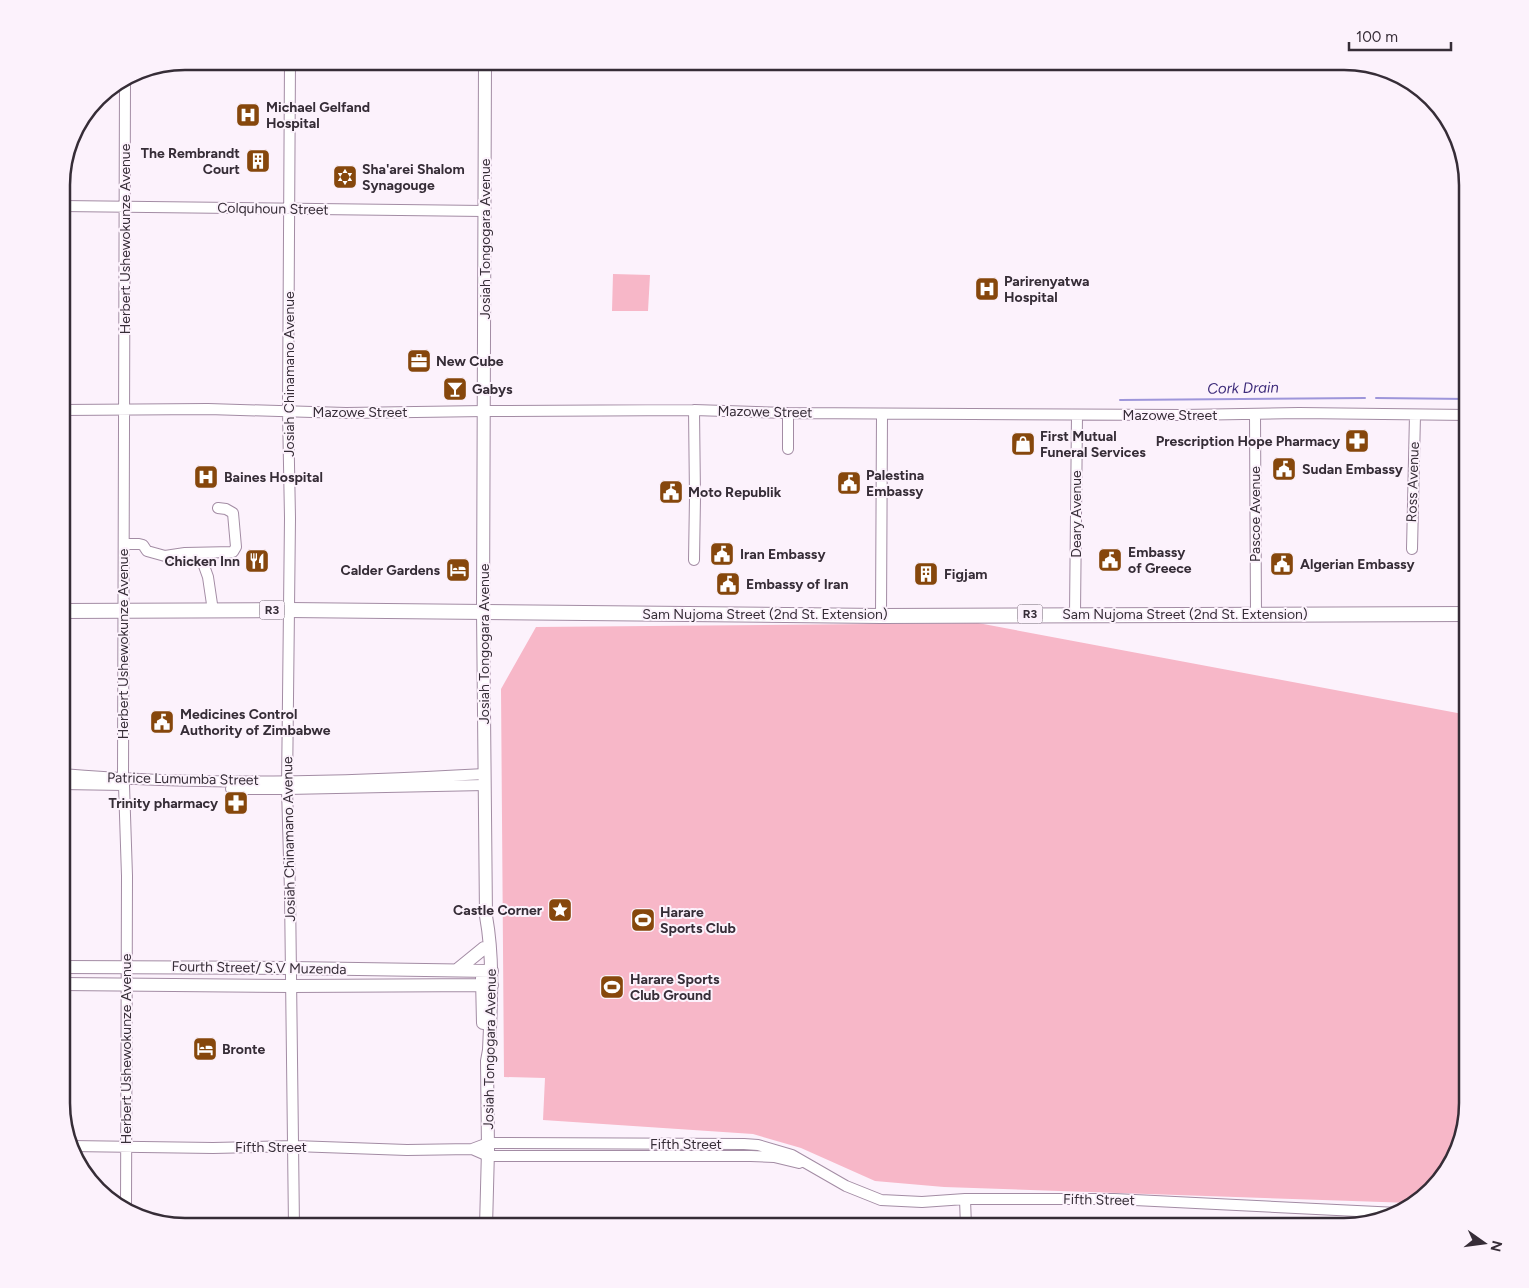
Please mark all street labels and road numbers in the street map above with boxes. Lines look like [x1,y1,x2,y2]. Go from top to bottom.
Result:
street label: Herbert Ushewokunze Avenue [117,143,134,334]
street label: Josiah Tongogara Avenue [477,158,494,319]
street label: Colquhoun Street [217,200,329,218]
street label: Josiah Chinamano Avenue [281,291,298,457]
street label: Mazowe Street [717,403,813,421]
street label: Mazowe Street [313,404,407,421]
street label: Mazowe Street [1123,407,1217,424]
street label: Ross Avenue [1403,441,1423,523]
street label: Pascoe Avenue [1247,466,1264,562]
street label: Deary Avenue [1068,470,1085,558]
street label: Herbert Ushewokunze Avenue [115,548,132,739]
street label: Josiah Tongogara Avenue [476,563,493,724]
road number: R3 [260,600,284,620]
road number: R3 [1018,604,1042,624]
street label: Sam Nujoma Street (2nd St. Extension) [642,606,888,623]
street label: Sam Nujoma Street (2nd St. Extension) [1062,606,1308,623]
street label: Josiah Chinamano Avenue [279,756,299,922]
street label: Patrice Lumumba Street [107,769,259,789]
street label: Herbert Ushewokunze Avenue [118,953,135,1144]
street label: Fourth Street/ S.V Muzenda [171,958,347,978]
street label: Josiah Tongogara Avenue [480,968,500,1129]
street label: Fifth Street [650,1136,722,1153]
street label: Fifth Street [235,1139,307,1156]
street label: Fifth Street [1063,1191,1135,1209]

